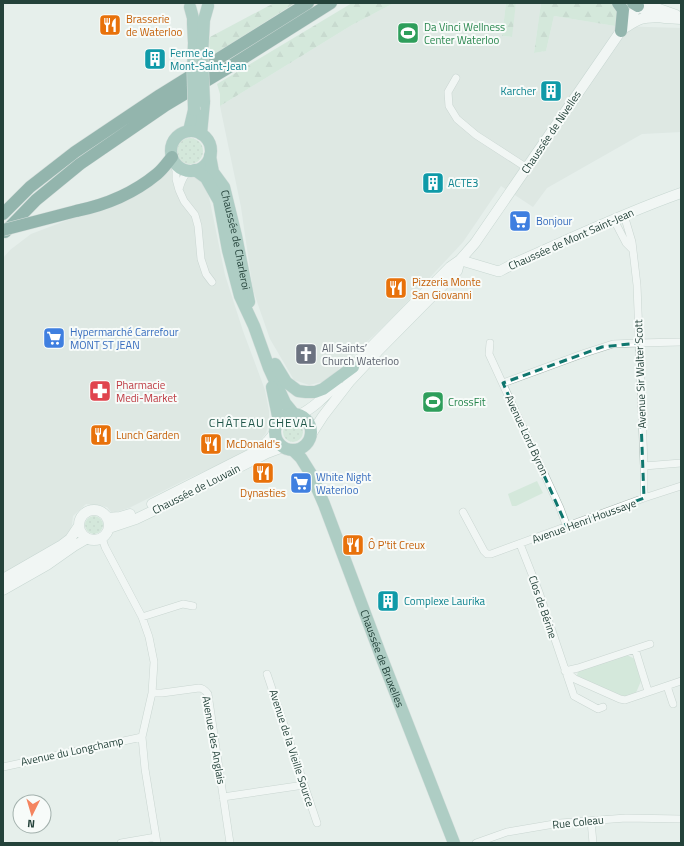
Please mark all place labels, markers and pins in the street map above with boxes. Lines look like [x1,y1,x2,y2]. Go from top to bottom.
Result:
place label: Brasserie de Waterloo [126,11,182,40]
restaurant icon: Brasserie de Waterloo [97,12,123,38]
place label: Da Vinci Wellness Center Waterloo [424,19,505,48]
sports icon: Da Vinci Wellness Center Waterloo [395,20,421,46]
place label: Ferme de Mont-Saint-Jean [170,45,247,74]
building icon: Ferme de Mont-Saint-Jean [142,46,168,72]
building icon: Karcher [538,78,564,104]
place label: Karcher [500,83,536,99]
building icon: ACTE3 [420,170,446,196]
place label: ACTE3 [448,175,478,191]
supermarket icon: Bonjour [507,208,533,234]
place label: Bonjour [536,213,573,229]
place label: Pizzeria Monte San Giovanni [412,274,481,303]
restaurant icon: Pizzeria Monte San Giovanni [383,275,409,301]
place label: Hypermarché Carrefour MONT ST JEAN [70,324,179,353]
supermarket icon: Hypermarché Carrefour MONT ST JEAN [41,325,67,351]
place label: All Saints’ Church Waterloo [322,340,399,369]
church icon: All Saints’ Church Waterloo [293,341,319,367]
place label: Pharmacie Medi-Market [116,377,177,406]
pharmacy icon: Pharmacie Medi-Market [87,378,113,404]
sports icon: CrossFit [420,389,446,415]
place label: CrossFit [448,394,486,410]
restaurant icon: Lunch Garden [88,422,114,448]
place label: Lunch Garden [116,427,179,443]
restaurant icon: McDonald's [198,431,224,457]
place label: McDonald's [226,436,280,452]
restaurant icon: Dynasties [250,460,276,486]
place label: White Night Waterloo [316,469,371,498]
supermarket icon: White Night Waterloo [288,470,314,496]
place label: Dynasties [240,485,286,501]
restaurant icon: Ô P'tit Creux [340,532,366,558]
place label: Ô P'tit Creux [368,537,425,553]
building icon: Complexe Laurika [375,588,401,614]
place label: Complexe Laurika [404,593,486,609]

